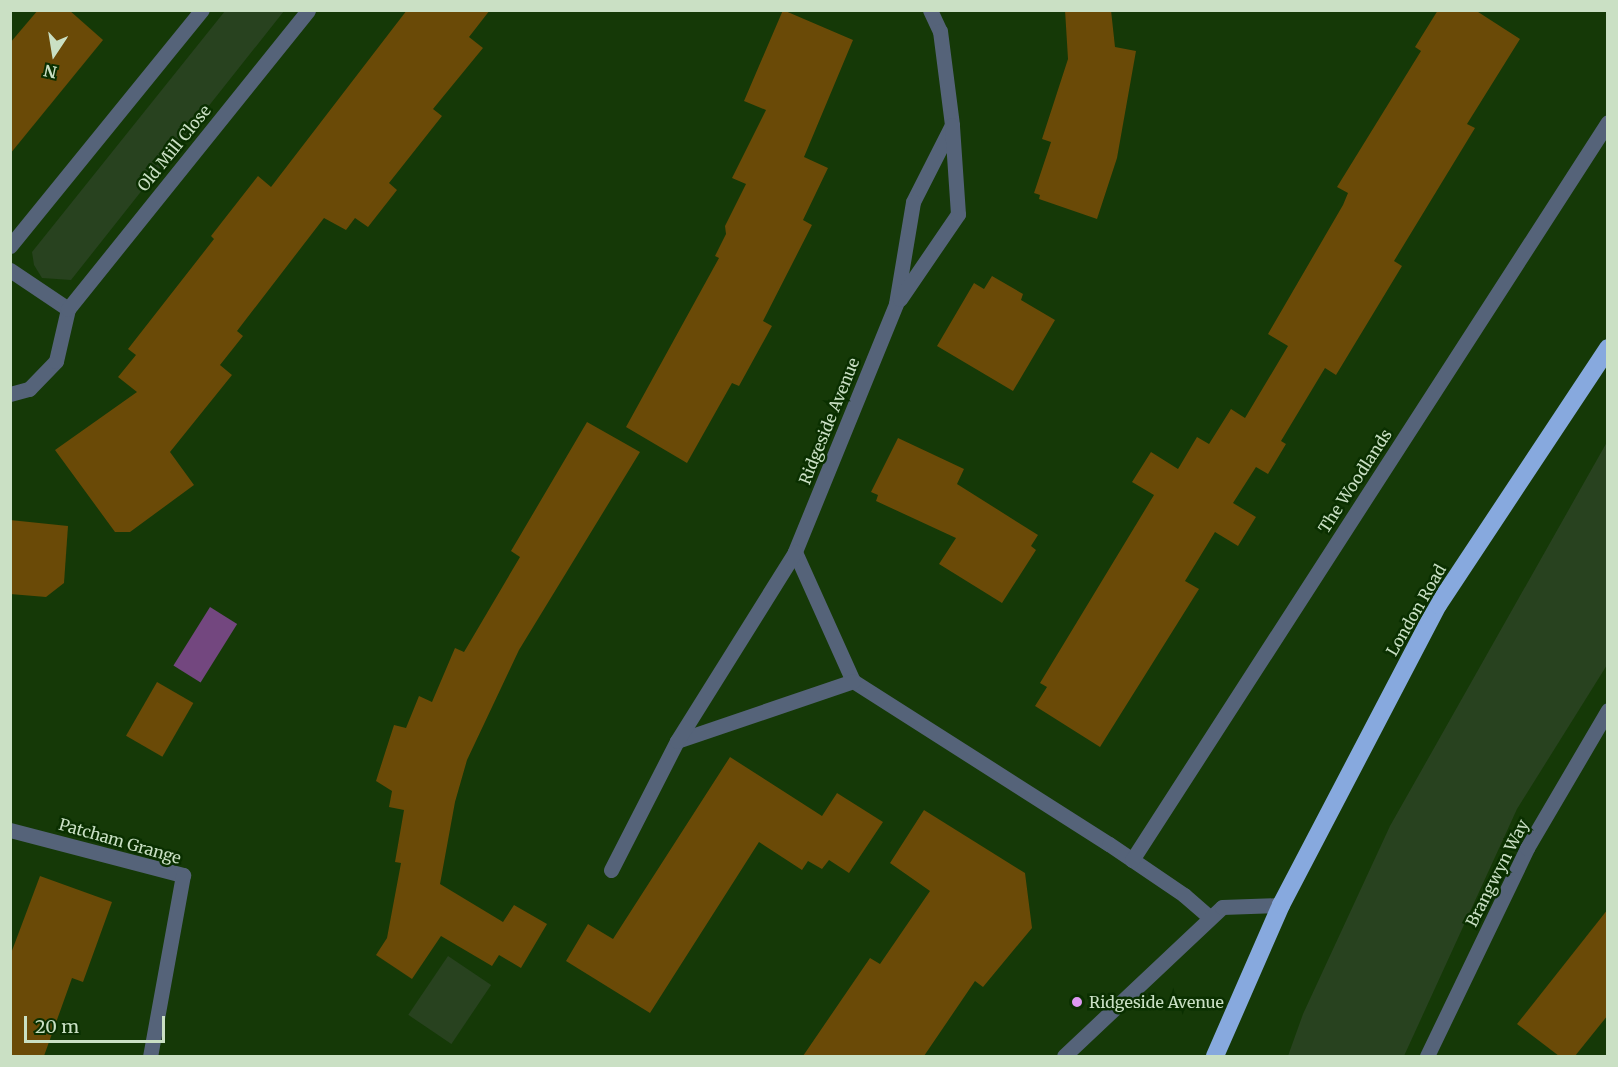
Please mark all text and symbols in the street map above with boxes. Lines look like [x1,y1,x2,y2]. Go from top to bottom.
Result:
north arrow [24,24,84,84]
text: N [42,61,59,83]
street label: Old Mill Close [133,101,215,195]
street label: Ridgeside Avenue [795,355,863,487]
street label: The Woodlands [1314,425,1396,537]
street label: London Road [1382,561,1450,659]
street label: Patcham Grange [57,814,183,868]
street label: Brangwyn Way [1462,816,1532,930]
place label: Ridgeside Avenue [1089,992,1224,1012]
marker: Ridgeside Avenue [1070,995,1084,1009]
scale bar [27,1004,168,1042]
text: 20 m [35,1015,79,1038]

